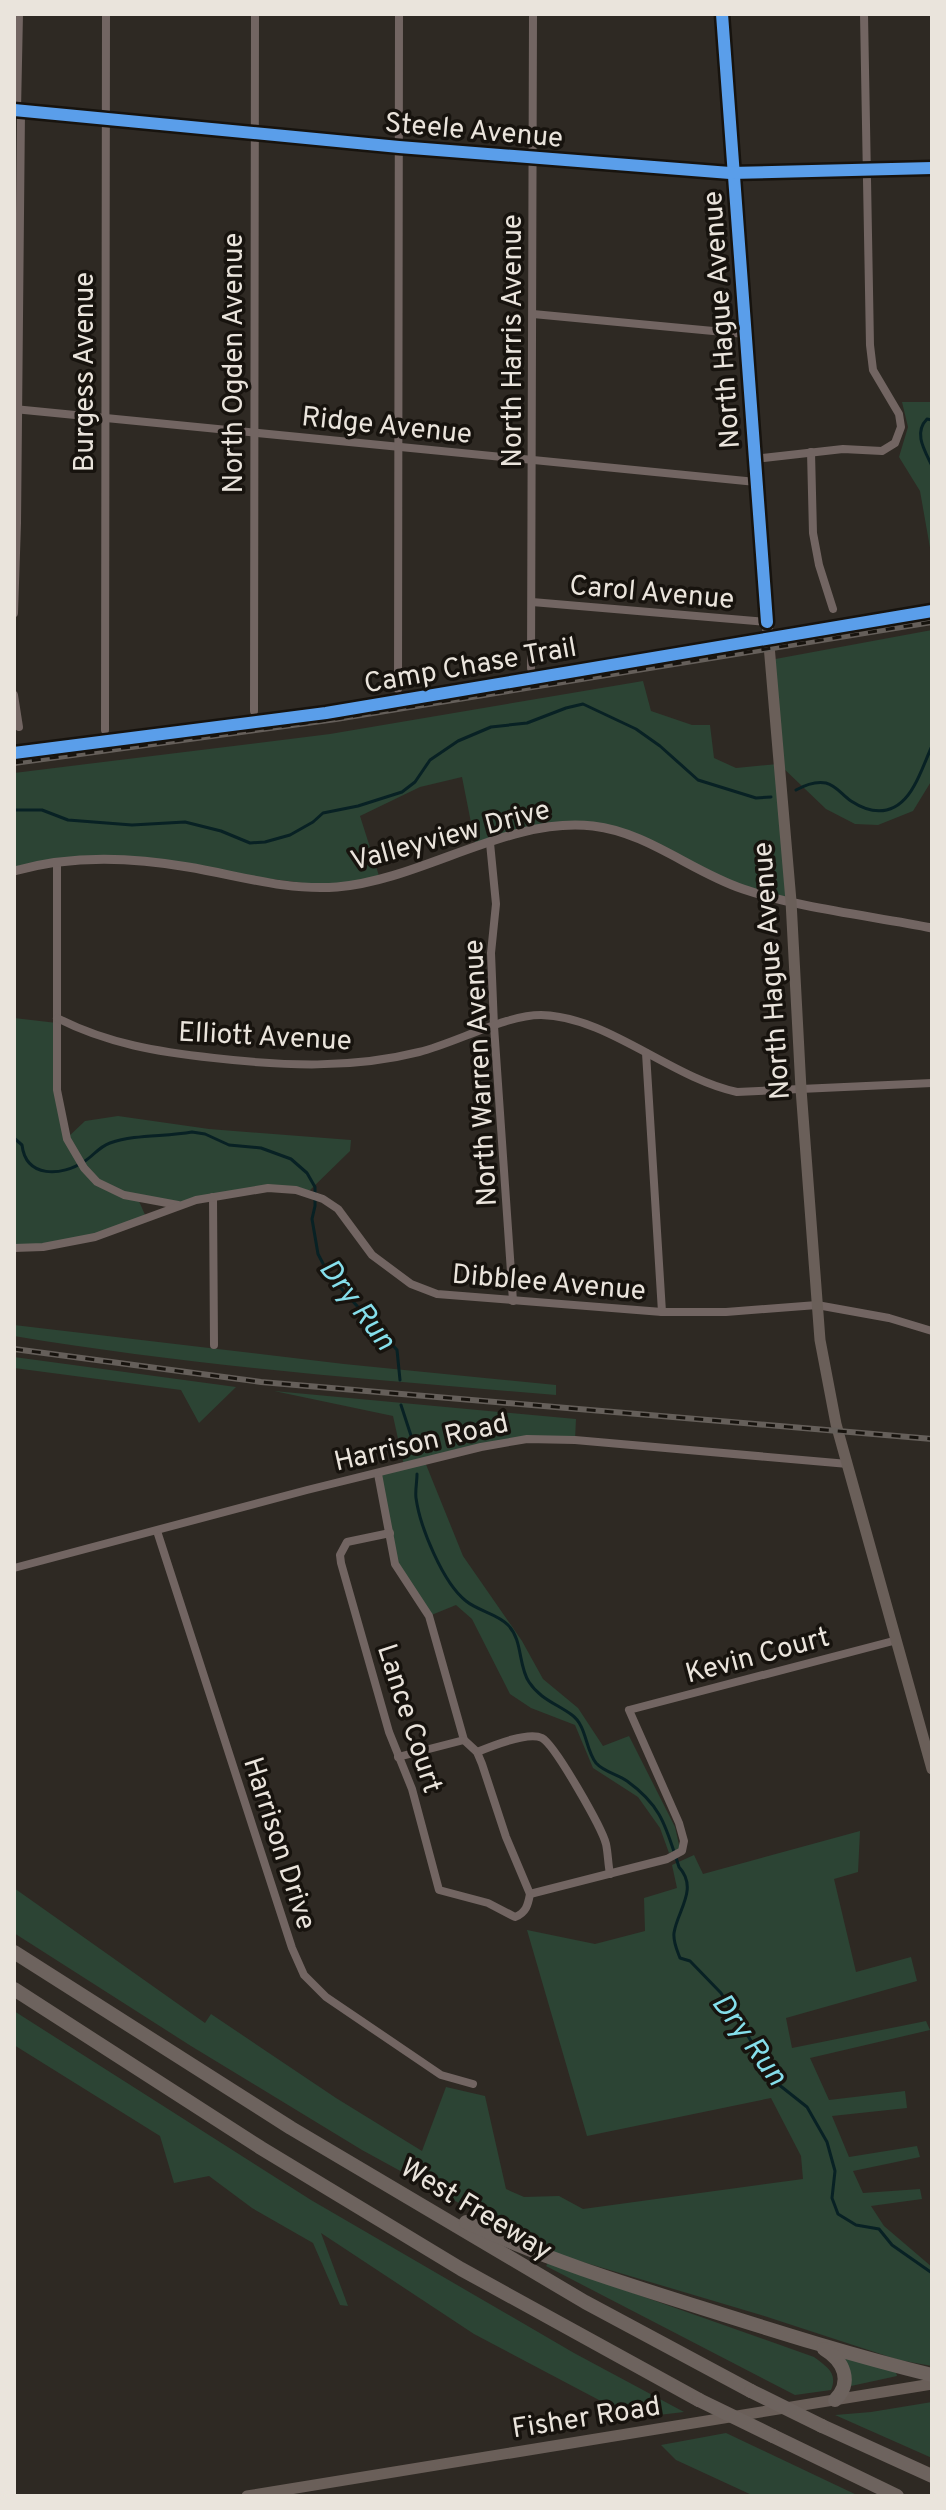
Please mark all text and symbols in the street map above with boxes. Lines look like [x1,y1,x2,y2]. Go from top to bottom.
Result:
street label: Steele Avenue [383,106,564,158]
street label: North Hague Avenue [696,190,750,450]
street label: North Harris Avenue [496,214,532,468]
street label: North Ogden Avenue [217,233,253,493]
street label: Burgess Avenue [68,272,104,472]
street label: Ridge Avenue [300,400,474,454]
street label: Carol Avenue [568,569,736,619]
street label: Camp Chase Trail [361,631,580,703]
street label: Valleyview Drive [347,793,554,881]
street label: North Hague Avenue [746,841,800,1101]
street label: North Warren Avenue [457,938,507,1207]
street label: Elliott Avenue [177,1015,353,1061]
water label: Dry Run [310,1252,402,1359]
street label: Dibblee Avenue [450,1258,647,1310]
street label: Harrison Road [331,1406,512,1481]
street label: Kevin Court [682,1620,834,1693]
street label: Lance Court [367,1640,449,1798]
street label: Harrison Drive [233,1753,323,1935]
water label: Dry Run [702,1987,794,2094]
street label: West Freeway [393,2151,558,2270]
street label: Fisher Road [510,2389,663,2448]

